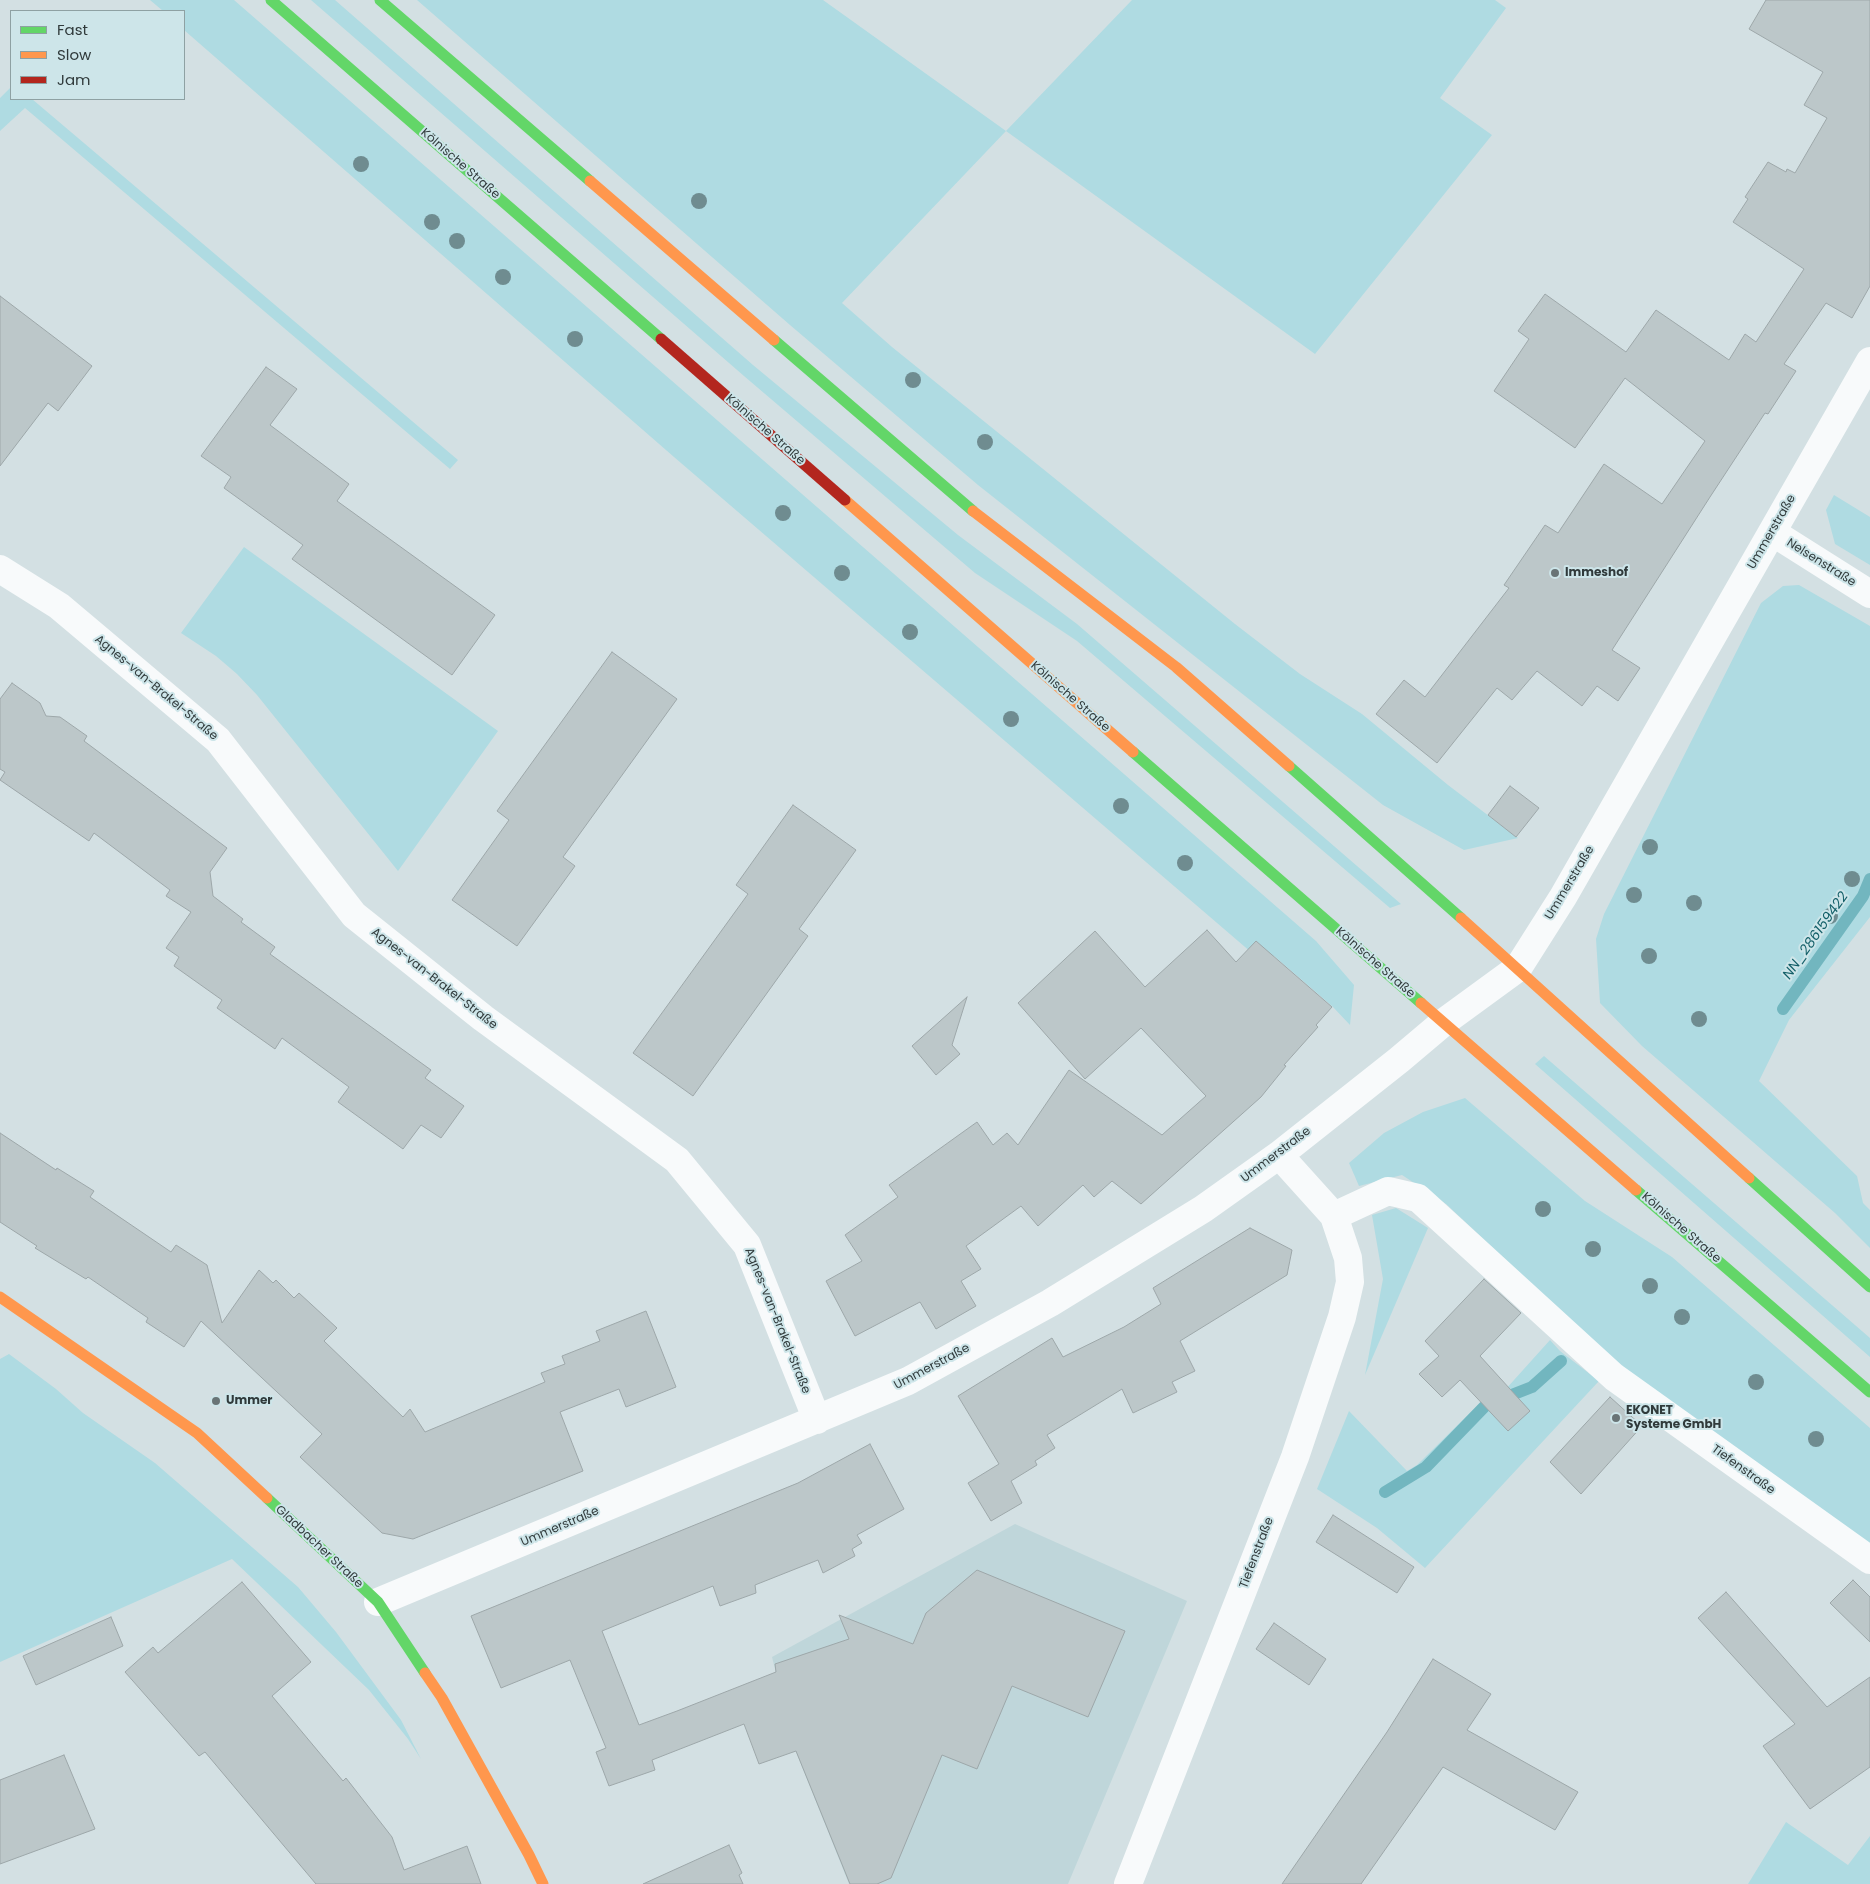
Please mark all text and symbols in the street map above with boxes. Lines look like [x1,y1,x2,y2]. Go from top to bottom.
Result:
legend [10,10,185,100]
text: Fast [57,19,88,40]
text: Slow [57,44,91,65]
text: Jam [57,69,91,90]
street label: Kölnische Straße [418,126,502,202]
street label: Kölnische Straße [723,392,807,468]
street label: Ummerstraße [1745,492,1799,572]
street label: Nelsenstraße [1784,536,1858,590]
place label: Immeshof [1565,566,1628,580]
marker: Immeshof [1549,567,1561,579]
street label: Agnes-van-Brakel-Straße [92,632,220,744]
street label: Kölnische Straße [1028,659,1112,735]
street label: Ummerstraße [1542,843,1598,923]
water label: NN_286159422 [1780,889,1852,983]
street label: Agnes-van-Brakel-Straße [368,925,500,1033]
street label: Kölnische Straße [1333,925,1417,1001]
street label: Ummerstraße [1238,1124,1314,1186]
street label: Kölnische Straße [1639,1190,1723,1266]
street label: Agnes-van-Brakel-Straße [741,1246,813,1396]
street label: Ummerstraße [892,1341,972,1393]
place label: Ummer [226,1394,272,1408]
marker: Ummer [210,1395,222,1407]
place label: EKONET Systeme GmbH [1626,1404,1721,1432]
marker: EKONET Systeme GmbH [1610,1412,1622,1424]
street label: Tiefenstraße [1709,1442,1777,1498]
street label: Gladbacher Straße [272,1503,366,1591]
street label: Ummerstraße [519,1504,601,1550]
street label: Tiefenstraße [1237,1516,1277,1590]

